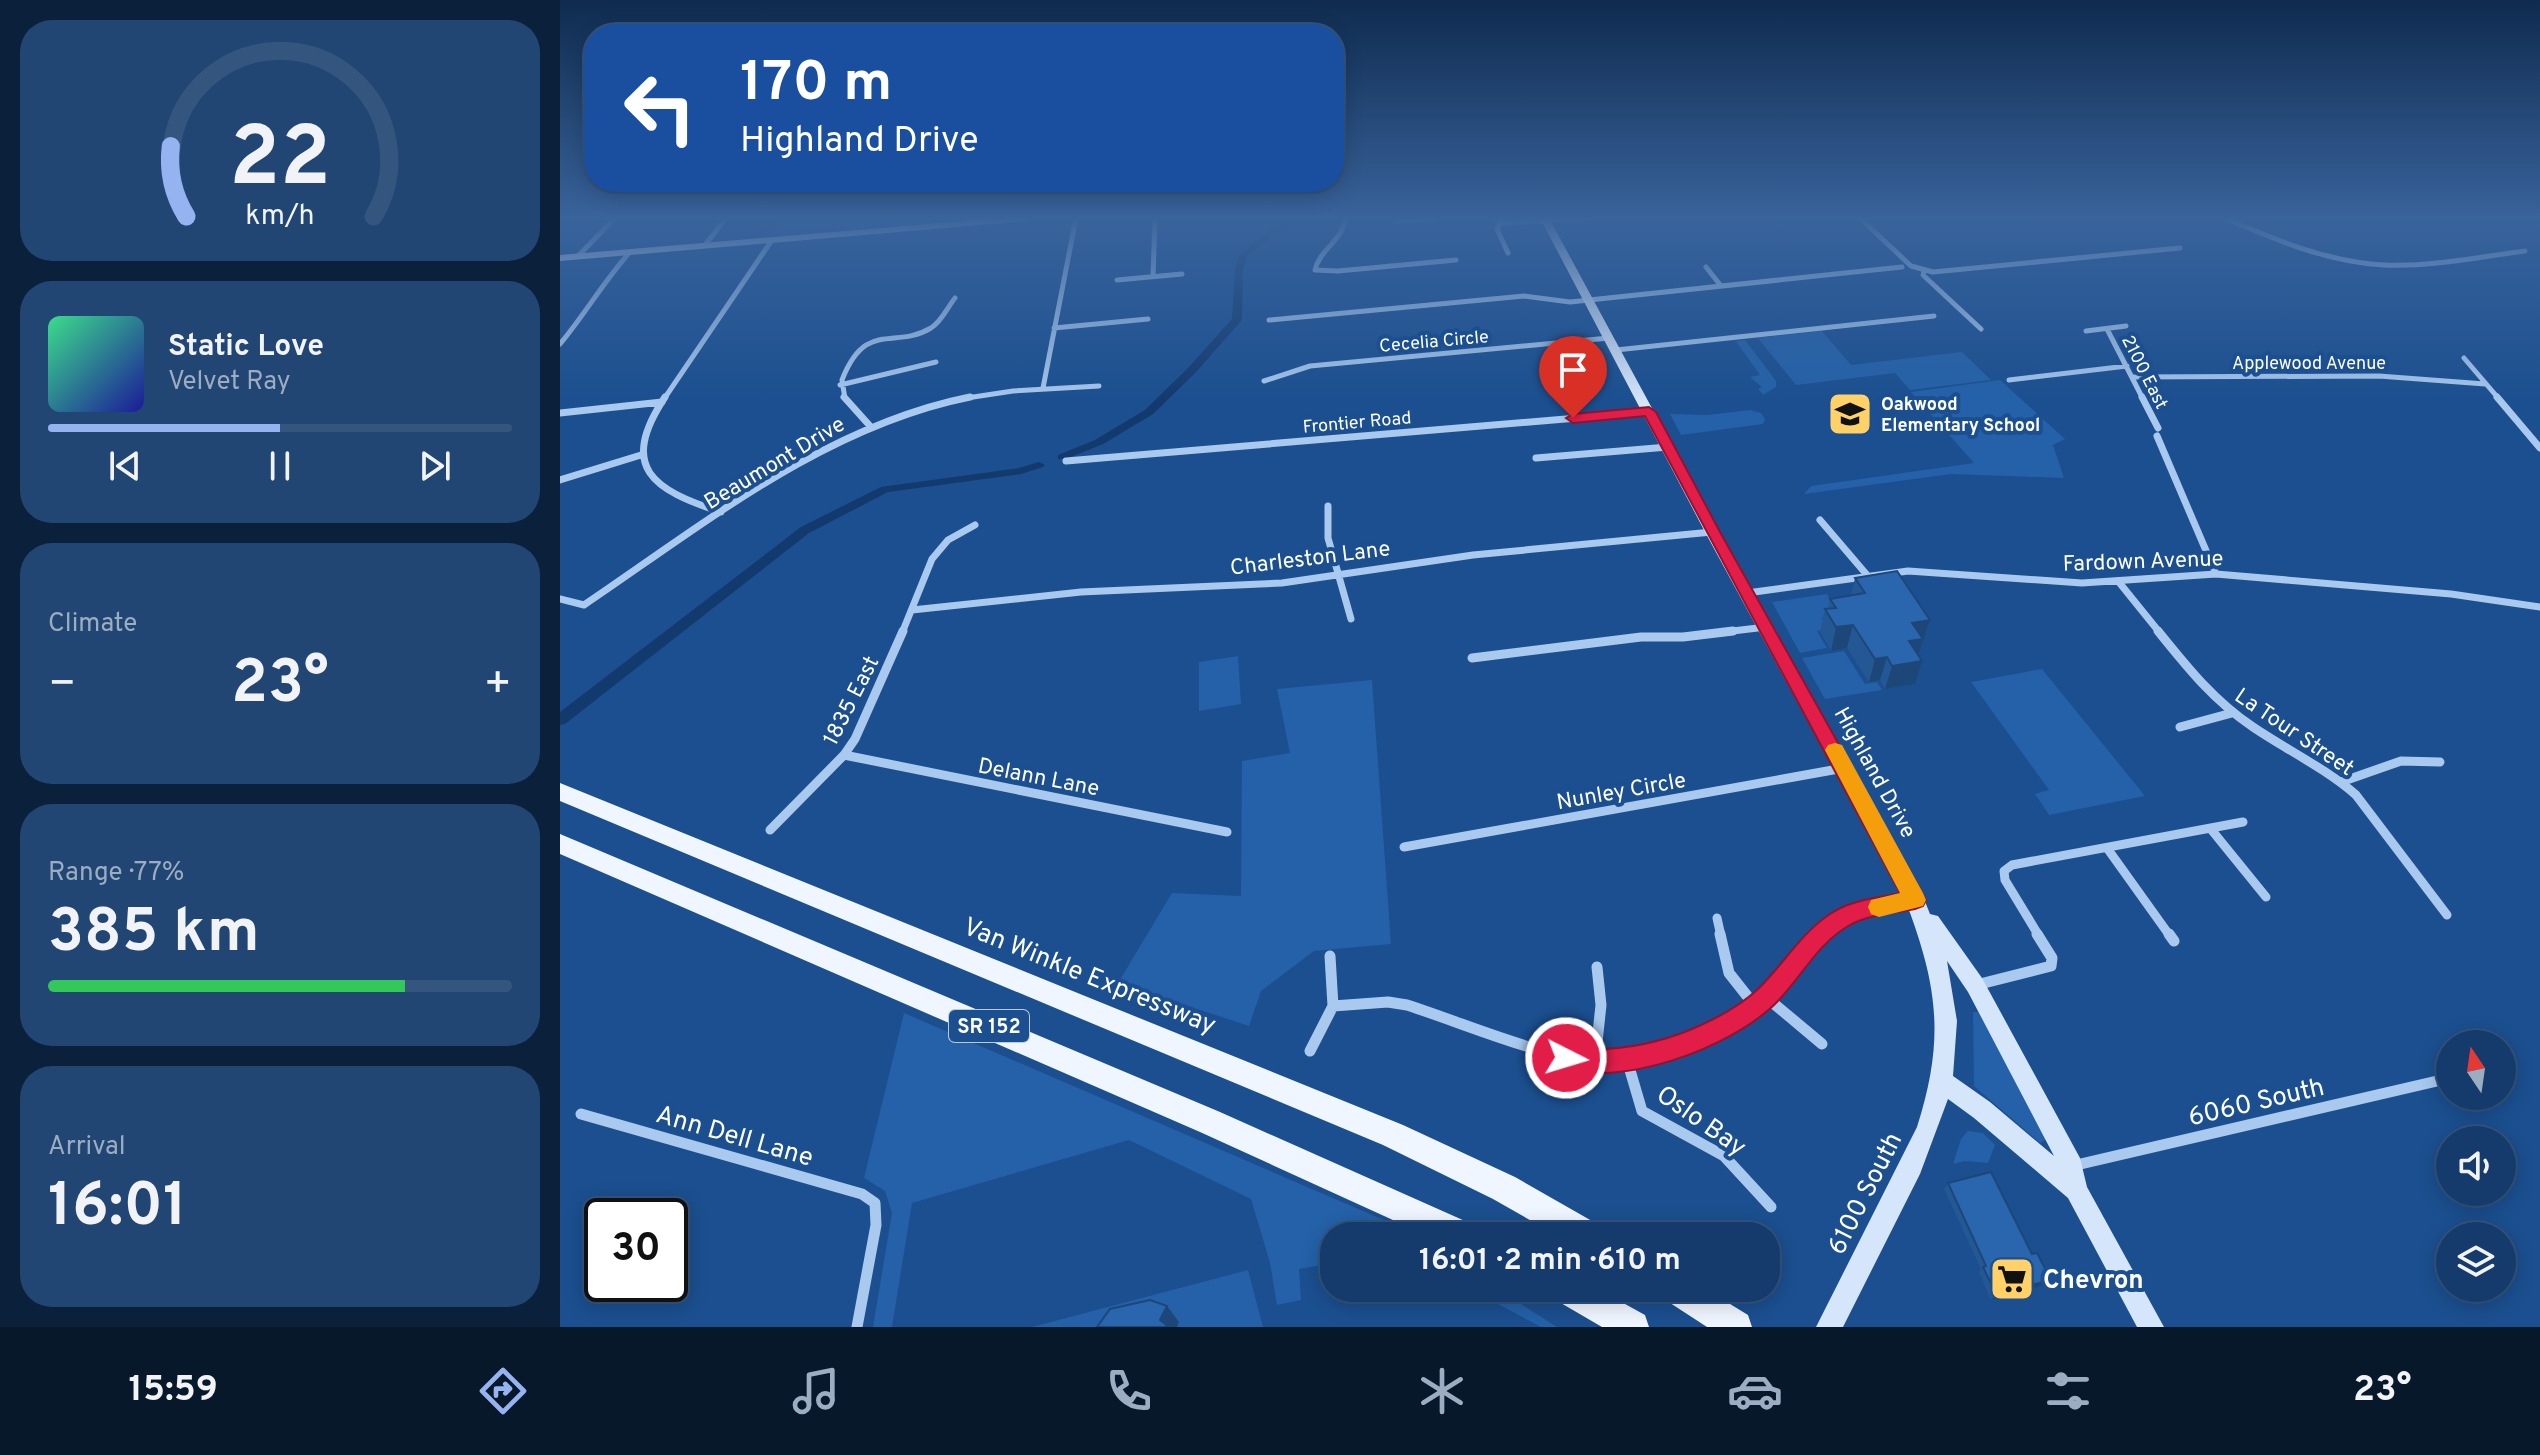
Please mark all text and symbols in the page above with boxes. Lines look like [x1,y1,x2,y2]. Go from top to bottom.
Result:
text: 170 m [740,50,892,120]
icon: left [608,56,712,160]
text: 22 [229,109,331,214]
text: Highland Drive [740,119,979,165]
text: km/h [245,199,315,235]
street label: Cecelia Circle [1378,326,1490,359]
text: Static Love [168,329,324,366]
street label: 2100 East [2115,332,2172,414]
pin [1539,336,1607,418]
icon: arrive [1551,348,1595,392]
street label: Applewood Avenue [2232,353,2386,376]
text: Velvet Ray [168,366,291,399]
school or university icon: Oakwood Elementary School [1826,390,1874,438]
place label: Oakwood Elementary School [1881,394,2040,438]
street label: Frontier Road [1302,407,1412,440]
street label: Beaumont Drive [700,412,850,517]
icon: previous [103,444,147,488]
icon: pause [258,444,302,488]
icon: next [413,444,457,488]
street label: Charleston Lane [1229,536,1392,583]
street label: Fardown Avenue [2062,546,2224,579]
text: Climate [48,608,137,641]
text: 23° [231,648,329,724]
street label: 1835 East [818,652,886,750]
text: − [48,658,76,714]
text: + [484,658,512,714]
street label: La Tour Street [2229,683,2358,783]
street label: Highland Drive [1827,703,1921,843]
street label: Delann Lane [975,753,1102,803]
street label: Nunley Circle [1555,768,1688,817]
text: Range · 77% [48,857,184,890]
text: 385 km [48,897,260,973]
street label: Van Winkle Expressway [958,911,1220,1043]
road number: SR 152 [949,1010,1029,1042]
position arrow [1524,1016,1608,1100]
north arrow [2436,1030,2516,1110]
map controls [2436,1030,2516,1302]
street label: 6060 South [2185,1072,2328,1135]
street label: Oslo Bay [1649,1079,1752,1165]
street label: Ann Dell Lane [652,1099,817,1176]
button: sound [2436,1126,2516,1206]
street label: 6100 South [1821,1128,1911,1261]
text: Arrival [48,1131,126,1164]
text: 16:01 [48,1171,187,1247]
speed limit sign: 30 [584,1198,688,1302]
button: layers [2436,1222,2516,1302]
text: 16:01 · 2 min · 610 m [1419,1243,1681,1280]
supermarket icon: Chevron [1988,1255,2036,1303]
place label: Chevron [2043,1265,2144,1298]
icon: directions [475,1363,531,1419]
icon: music [788,1363,844,1419]
icon: phone [1101,1363,1157,1419]
icon: climate [1414,1363,1470,1419]
icon: car [1727,1363,1783,1419]
icon: filters [2040,1363,2096,1419]
text: 15:59 [129,1368,218,1414]
text: 23° [2353,1368,2411,1414]

